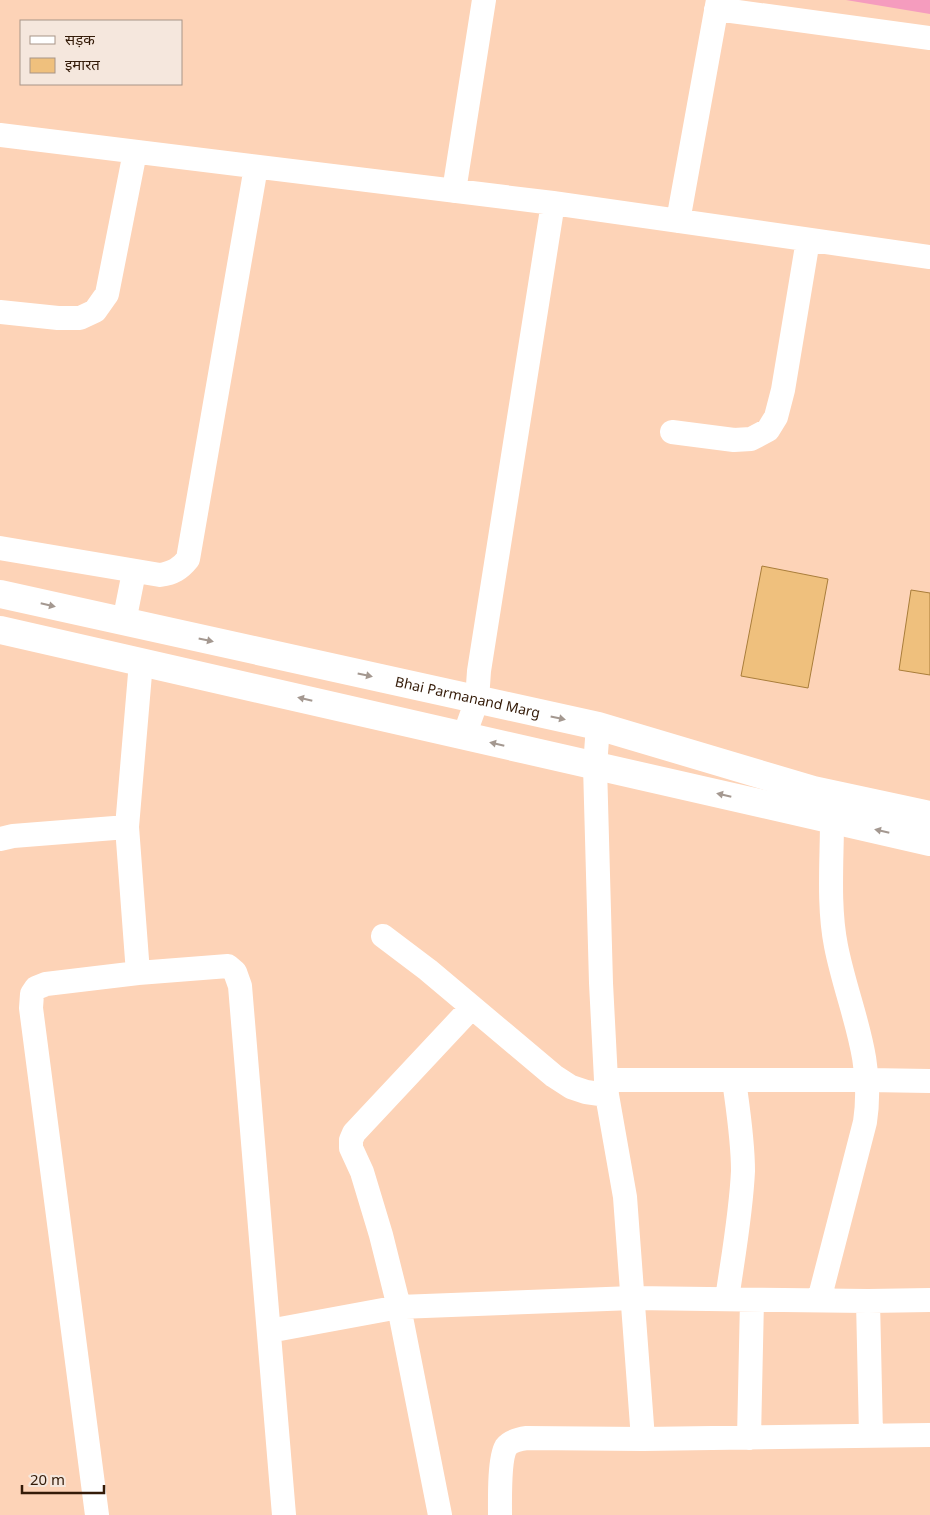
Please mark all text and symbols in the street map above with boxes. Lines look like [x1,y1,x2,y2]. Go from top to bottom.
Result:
legend [20,20,182,85]
text: सड़क [65,29,95,49]
text: इमारत [65,54,100,74]
one-way arrow [40,601,55,609]
one-way arrow [199,636,214,644]
one-way arrow [357,671,372,679]
street label: Bhai Parmanand Marg [393,672,542,722]
one-way arrow [297,695,312,703]
one-way arrow [550,714,566,722]
one-way arrow [490,740,505,748]
one-way arrow [716,791,731,799]
one-way arrow [875,827,890,835]
scale bar [22,1462,105,1494]
text: 20 m [30,1469,65,1489]

